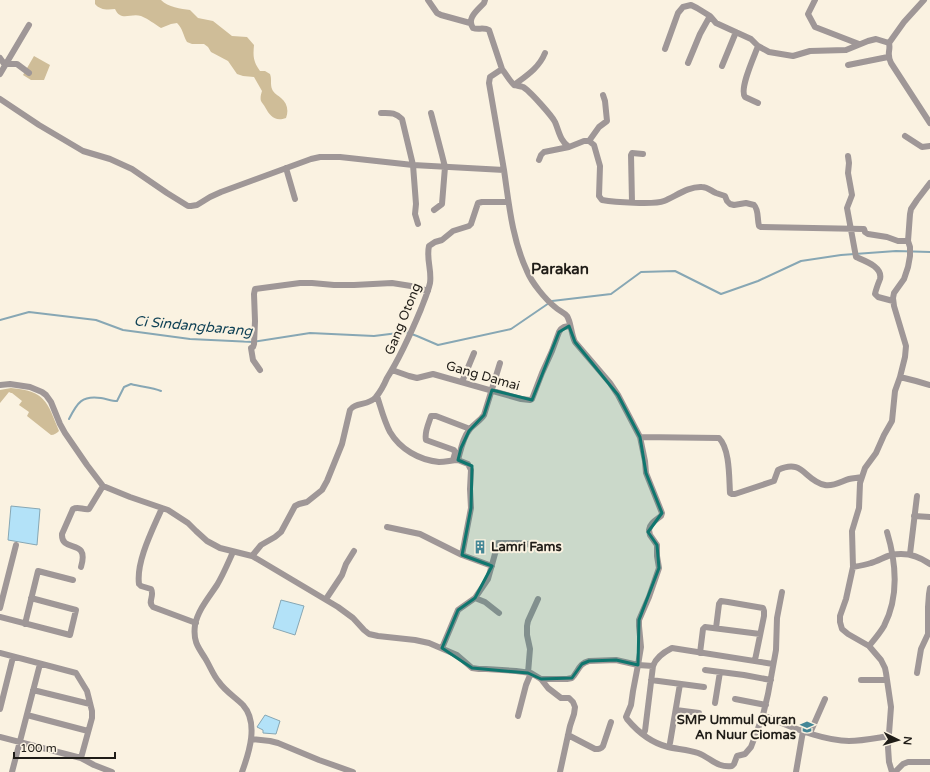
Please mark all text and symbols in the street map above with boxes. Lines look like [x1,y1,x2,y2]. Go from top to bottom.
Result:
district label: Parakan [531,260,589,278]
street label: Gang Otong [381,281,425,357]
water label: Ci Sindangbarang [133,312,254,340]
street label: Gang Damai [444,358,522,394]
building icon: Lamri Fams [472,539,488,555]
place label: Lamri Fams [491,539,562,555]
place label: SMP Ummul Quran An Nuur Ciomas [677,712,796,743]
school or university icon: SMP Ummul Quran An Nuur Ciomas [799,719,815,735]
north arrow [878,720,918,760]
scale bar [14,734,115,760]
text: N [901,736,914,746]
text: 100 m [20,741,57,755]

